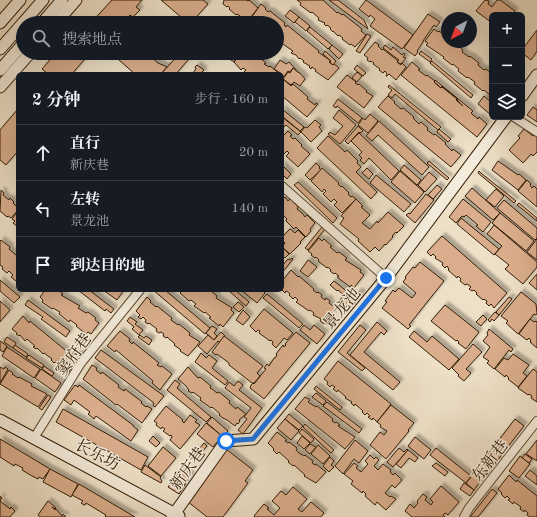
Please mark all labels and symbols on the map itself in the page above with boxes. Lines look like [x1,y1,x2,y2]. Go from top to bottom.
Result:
north arrow [441,12,477,48]
route end [377,269,395,287]
street label: 景龙池 [319,284,364,333]
street label: 窦府巷 [52,330,95,379]
route start [217,432,235,450]
street label: 长乐坊 [72,436,123,474]
street label: 东新巷 [468,436,512,485]
street label: 新庆巷 [166,444,209,493]

